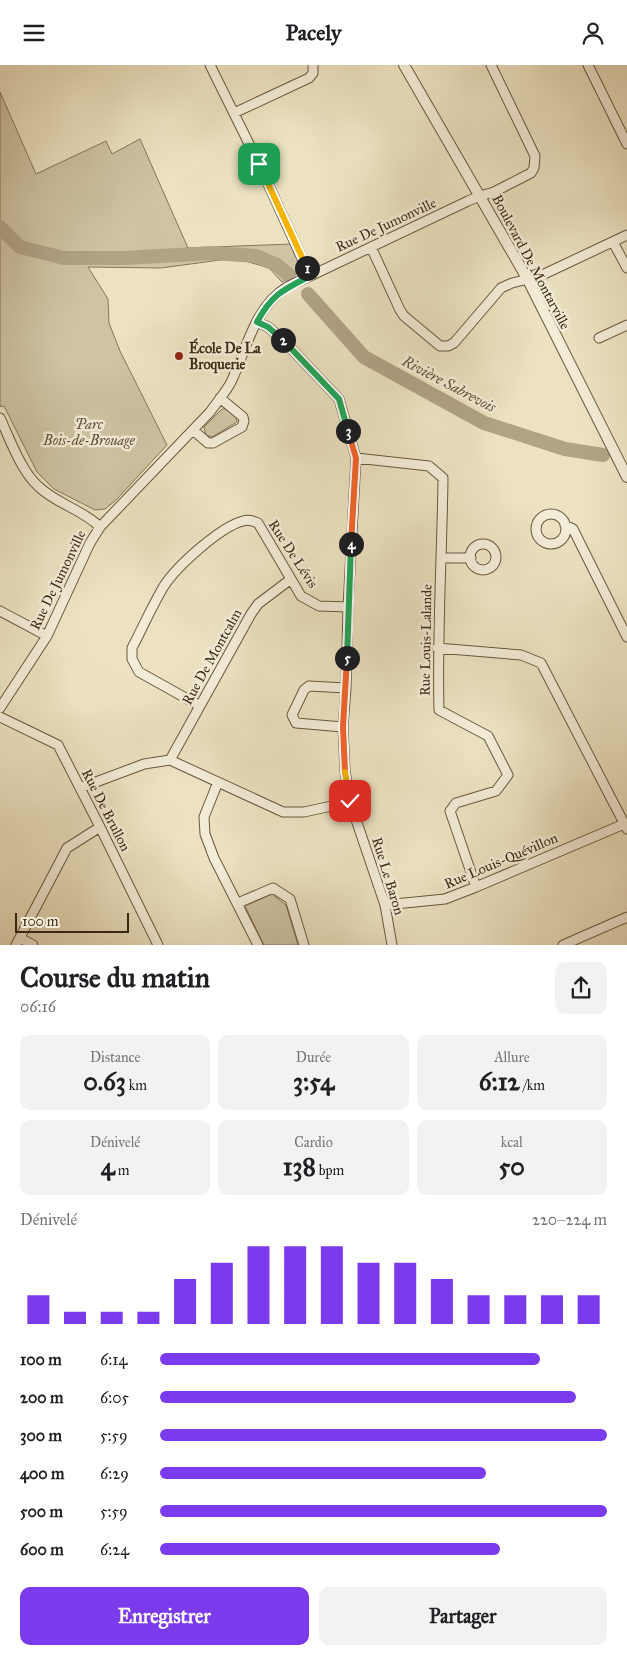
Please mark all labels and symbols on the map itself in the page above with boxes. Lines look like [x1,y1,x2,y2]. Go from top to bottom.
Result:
pin [238,143,280,185]
street label: Boulevard De Montarville [488,192,574,332]
street label: Rue De Jumonville [333,194,440,257]
pin: 1 [294,255,320,281]
pin: 2 [270,327,296,353]
place label: École De La Broquerie [189,338,262,374]
marker: École De La Broquerie [173,350,185,362]
water label: Rivière Sabrevois [398,351,499,416]
park label: Parc Bois-de-Brouage [42,416,136,449]
pin: 3 [336,419,360,443]
street label: Rue De Lévis [265,517,321,591]
street label: Rue De Jumonville [26,527,90,633]
pin: 4 [338,531,364,557]
street label: Rue Louis-Lalande [417,584,435,696]
street label: Rue De Montcalm [179,606,246,708]
pin: 5 [334,645,360,671]
street label: Rue De Brullon [78,766,134,854]
pin [329,780,371,822]
street label: Rue Louis-Quévillon [442,829,561,893]
street label: Rue Le Baron [368,835,408,917]
scale bar [15,910,129,933]

